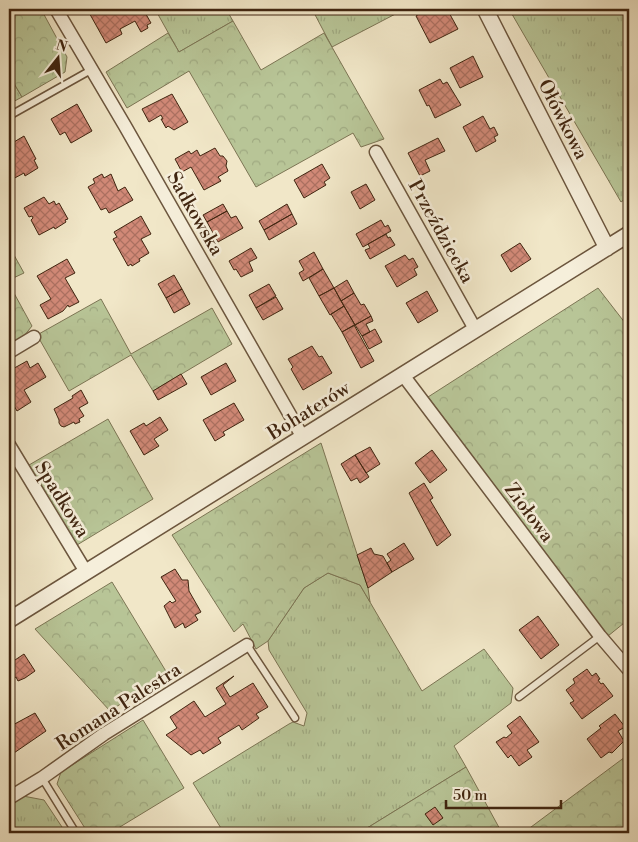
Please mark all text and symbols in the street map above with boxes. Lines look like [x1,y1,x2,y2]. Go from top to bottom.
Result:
north arrow [32,32,82,82]
text: N [54,36,69,57]
street label: Ołówkowa [533,75,594,164]
street label: Sadkowska [161,167,229,260]
street label: Przeździecka [403,176,480,288]
street label: Bohaterów [262,376,355,446]
street label: Spadkowa [29,457,95,542]
street label: Ziołowa [499,478,560,547]
street label: Romana Palestra [51,657,186,756]
scale bar [446,777,560,809]
text: 50 m [453,786,487,805]

